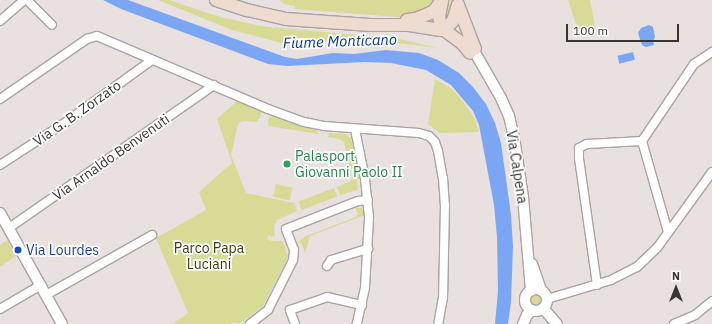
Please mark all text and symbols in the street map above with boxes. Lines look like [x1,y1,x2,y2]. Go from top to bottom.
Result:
scale bar [568,16,681,42]
text: 100 m [573,23,608,38]
water label: Fiume Monticano [283,30,397,52]
street label: Via G. B. Zorzato [30,76,124,150]
street label: Via Arnaldo Benvenuti [49,110,173,204]
street label: Via Calpena [503,129,531,205]
place label: Palasport Giovanni Paolo II [295,148,403,180]
marker: Palasport Giovanni Paolo II [282,159,292,169]
park label: Parco Papa Luciani [174,240,244,272]
place label: Via Lourdes [26,242,99,258]
marker: Via Lourdes [13,245,23,255]
north arrow [656,268,696,308]
text: N [672,269,680,283]

